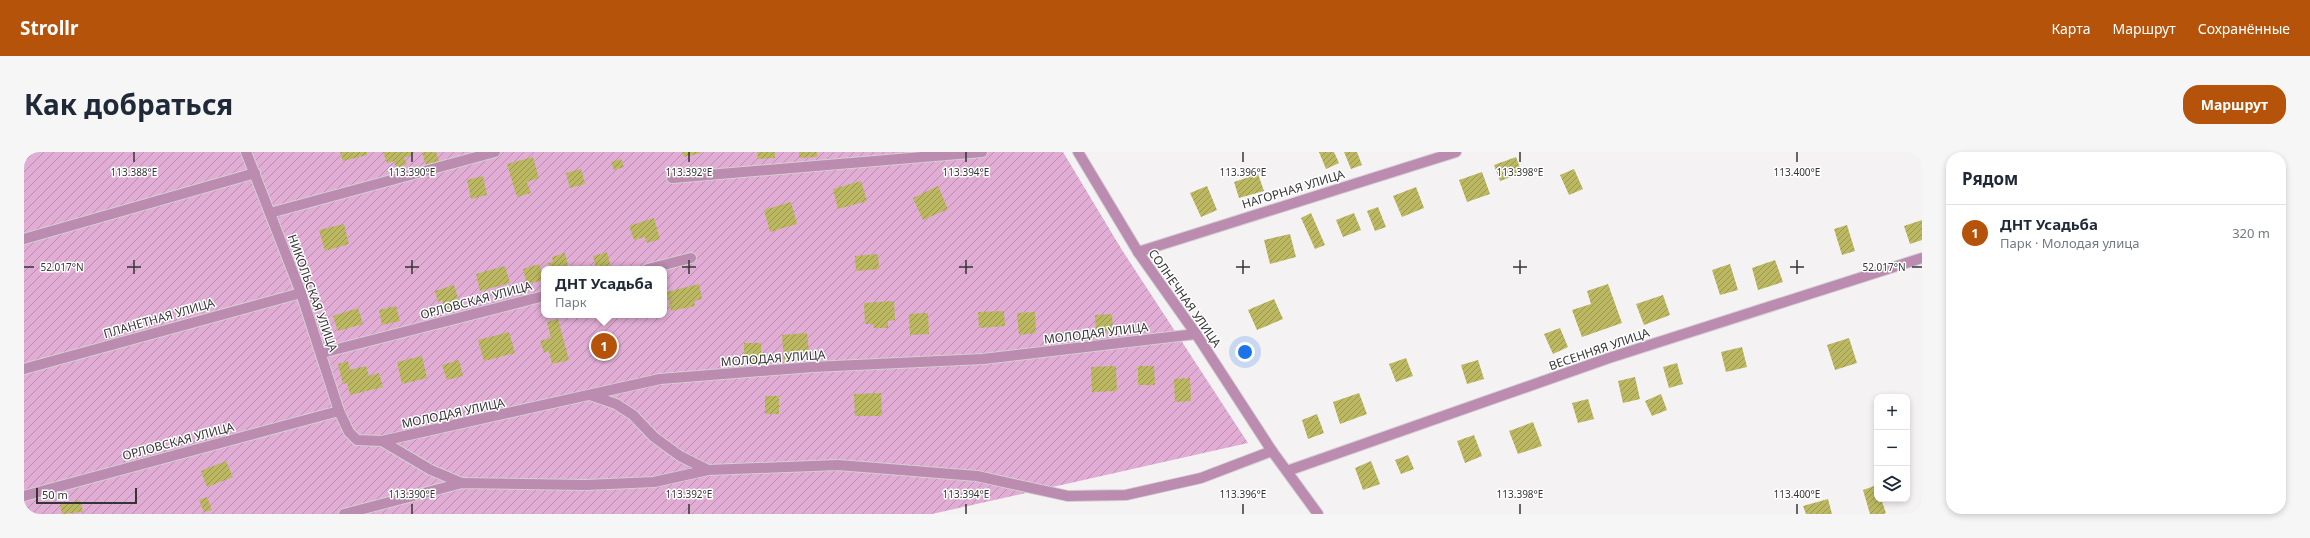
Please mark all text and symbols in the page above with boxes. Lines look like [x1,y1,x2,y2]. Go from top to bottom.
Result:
text: Strollr [20,15,79,41]
text: Карта [2051,19,2090,38]
text: Маршрут [2112,19,2176,38]
text: Сохранённые [2198,19,2290,38]
text: Как добраться [24,85,233,123]
button: Маршрут [2183,85,2286,124]
text: 113.388°E [111,165,157,179]
text: 113.390°E [389,165,435,179]
text: 113.392°E [666,165,712,179]
text: 113.394°E [943,165,989,179]
text: 113.396°E [1220,165,1266,179]
street label: НАГОРНАЯ УЛИЦА [1240,165,1347,213]
text: 113.398°E [1497,165,1543,179]
text: 113.400°E [1774,165,1820,179]
text: Рядом [1962,167,2018,190]
text: ДНТ Усадьба [2000,214,2098,234]
text: 1 [1971,224,1979,242]
text: 320 m [2232,224,2270,242]
street label: НИКОЛЬСКАЯ УЛИЦА [284,232,342,354]
text: Парк · Молодая улица [2000,234,2139,252]
street label: СОЛНЕЧНАЯ УЛИЦА [1145,246,1225,351]
text: 52.017°N [40,260,84,274]
text: 52.017°N [1862,260,1906,274]
popup [541,266,667,318]
text: ДНТ Усадьба [555,273,653,293]
street label: ОРЛОВСКАЯ УЛИЦА [418,277,534,323]
text: Парк [555,293,587,311]
street label: ПЛАНЕТНАЯ УЛИЦА [102,294,217,342]
street label: МОЛОДАЯ УЛИЦА [1043,318,1149,348]
street label: ВЕСЕННЯЯ УЛИЦА [1546,324,1652,374]
pin: 1 [591,331,617,361]
your location [1235,342,1255,362]
street label: МОЛОДАЯ УЛИЦА [720,346,826,370]
street label: МОЛОДАЯ УЛИЦА [400,394,506,432]
map controls [1874,394,1910,502]
button: + [1874,394,1910,430]
street label: ОРЛОВСКАЯ УЛИЦА [120,418,236,464]
button: − [1874,430,1910,466]
button: layers [1874,466,1910,502]
scale bar [36,486,137,505]
text: 50 m [42,487,68,502]
text: 113.390°E [389,487,435,501]
text: 113.392°E [666,487,712,501]
text: 113.394°E [943,487,989,501]
text: 113.396°E [1220,487,1266,501]
text: 113.398°E [1497,487,1543,501]
text: 113.400°E [1774,487,1820,501]

